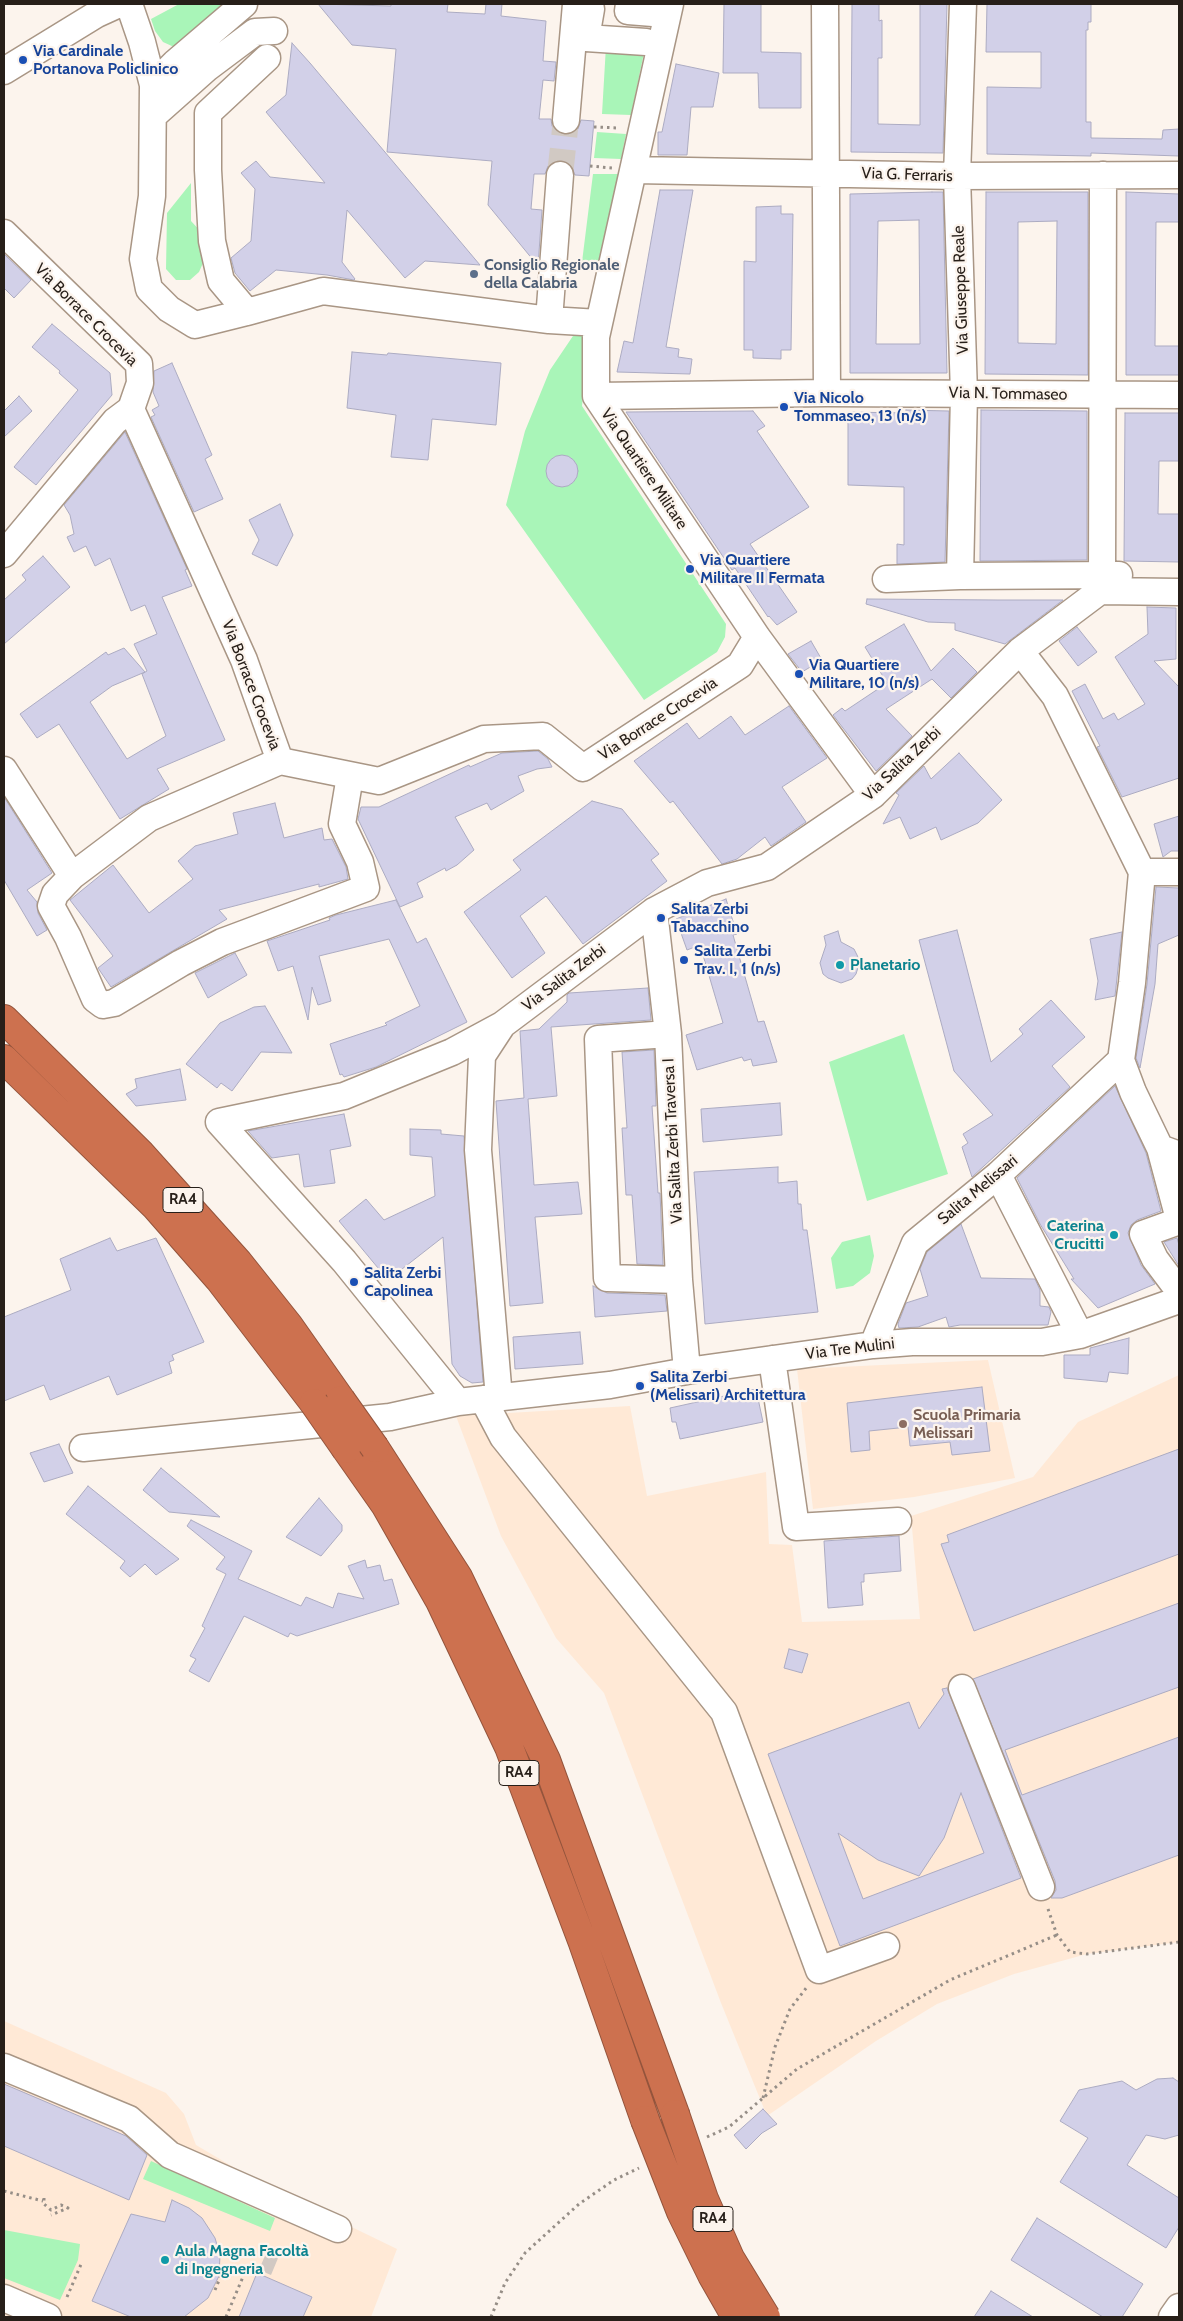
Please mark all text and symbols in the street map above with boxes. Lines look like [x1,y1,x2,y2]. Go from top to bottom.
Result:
place label: Via Cardinale Portanova Policlinico [33,41,178,79]
marker: Via Cardinale Portanova Policlinico [17,54,29,66]
street label: Via G. Ferraris [861,164,953,186]
street label: Via Giuseppe Reale [949,225,973,355]
place label: Consiglio Regionale della Calabria [484,255,619,293]
street label: Via Borrace Crocevia [31,260,141,370]
marker: Consiglio Regionale della Calabria [468,268,480,280]
street label: Via N. Tommaseo [948,383,1068,405]
place label: Via Nicolo Tommaseo, 13 (n/s) [794,388,927,426]
marker: Via Nicolo Tommaseo, 13 (n/s) [778,401,790,413]
street label: Via Quartiere Militare [596,405,692,533]
place label: Via Quartiere Militare II Fermata [700,550,825,588]
marker: Via Quartiere Militare II Fermata [684,563,696,575]
street label: Via Borrace Crocevia [217,617,285,753]
place label: Via Quartiere Militare, 10 (n/s) [809,655,920,693]
marker: Via Quartiere Militare, 10 (n/s) [793,668,805,680]
street label: Via Borrace Crocevia [595,673,721,765]
street label: Via Salita Zerbi [859,723,945,805]
place label: Salita Zerbi Tabacchino [671,899,749,937]
marker: Salita Zerbi Tabacchino [655,912,667,924]
street label: Via Salita Zerbi [518,940,610,1016]
place label: Salita Zerbi Trav. I, 1 (n/s) [694,941,781,979]
marker: Salita Zerbi Trav. I, 1 (n/s) [678,954,690,966]
place label: Planetario [850,955,920,975]
marker: Planetario [834,959,846,971]
street label: Via Salita Zerbi Traversa I [659,1058,687,1224]
street label: Salita Melissari [934,1151,1022,1229]
road number: RA4 [163,1188,203,1212]
place label: Caterina Crucitti [1047,1216,1104,1254]
marker: Caterina Crucitti [1108,1229,1120,1241]
place label: Salita Zerbi Capolinea [364,1263,441,1301]
marker: Salita Zerbi Capolinea [348,1276,360,1288]
street label: Via Tre Mulini [804,1334,896,1364]
place label: Salita Zerbi (Melissari) Architettura [650,1367,806,1405]
marker: Salita Zerbi (Melissari) Architettura [634,1380,646,1392]
place label: Scuola Primaria Melissari [913,1405,1021,1443]
marker: Scuola Primaria Melissari [897,1418,909,1430]
road number: RA4 [499,1760,539,1786]
road number: RA4 [693,2206,733,2232]
place label: Aula Magna Facoltà di Ingegneria [175,2241,309,2279]
marker: Aula Magna Facoltà di Ingegneria [159,2254,171,2266]

